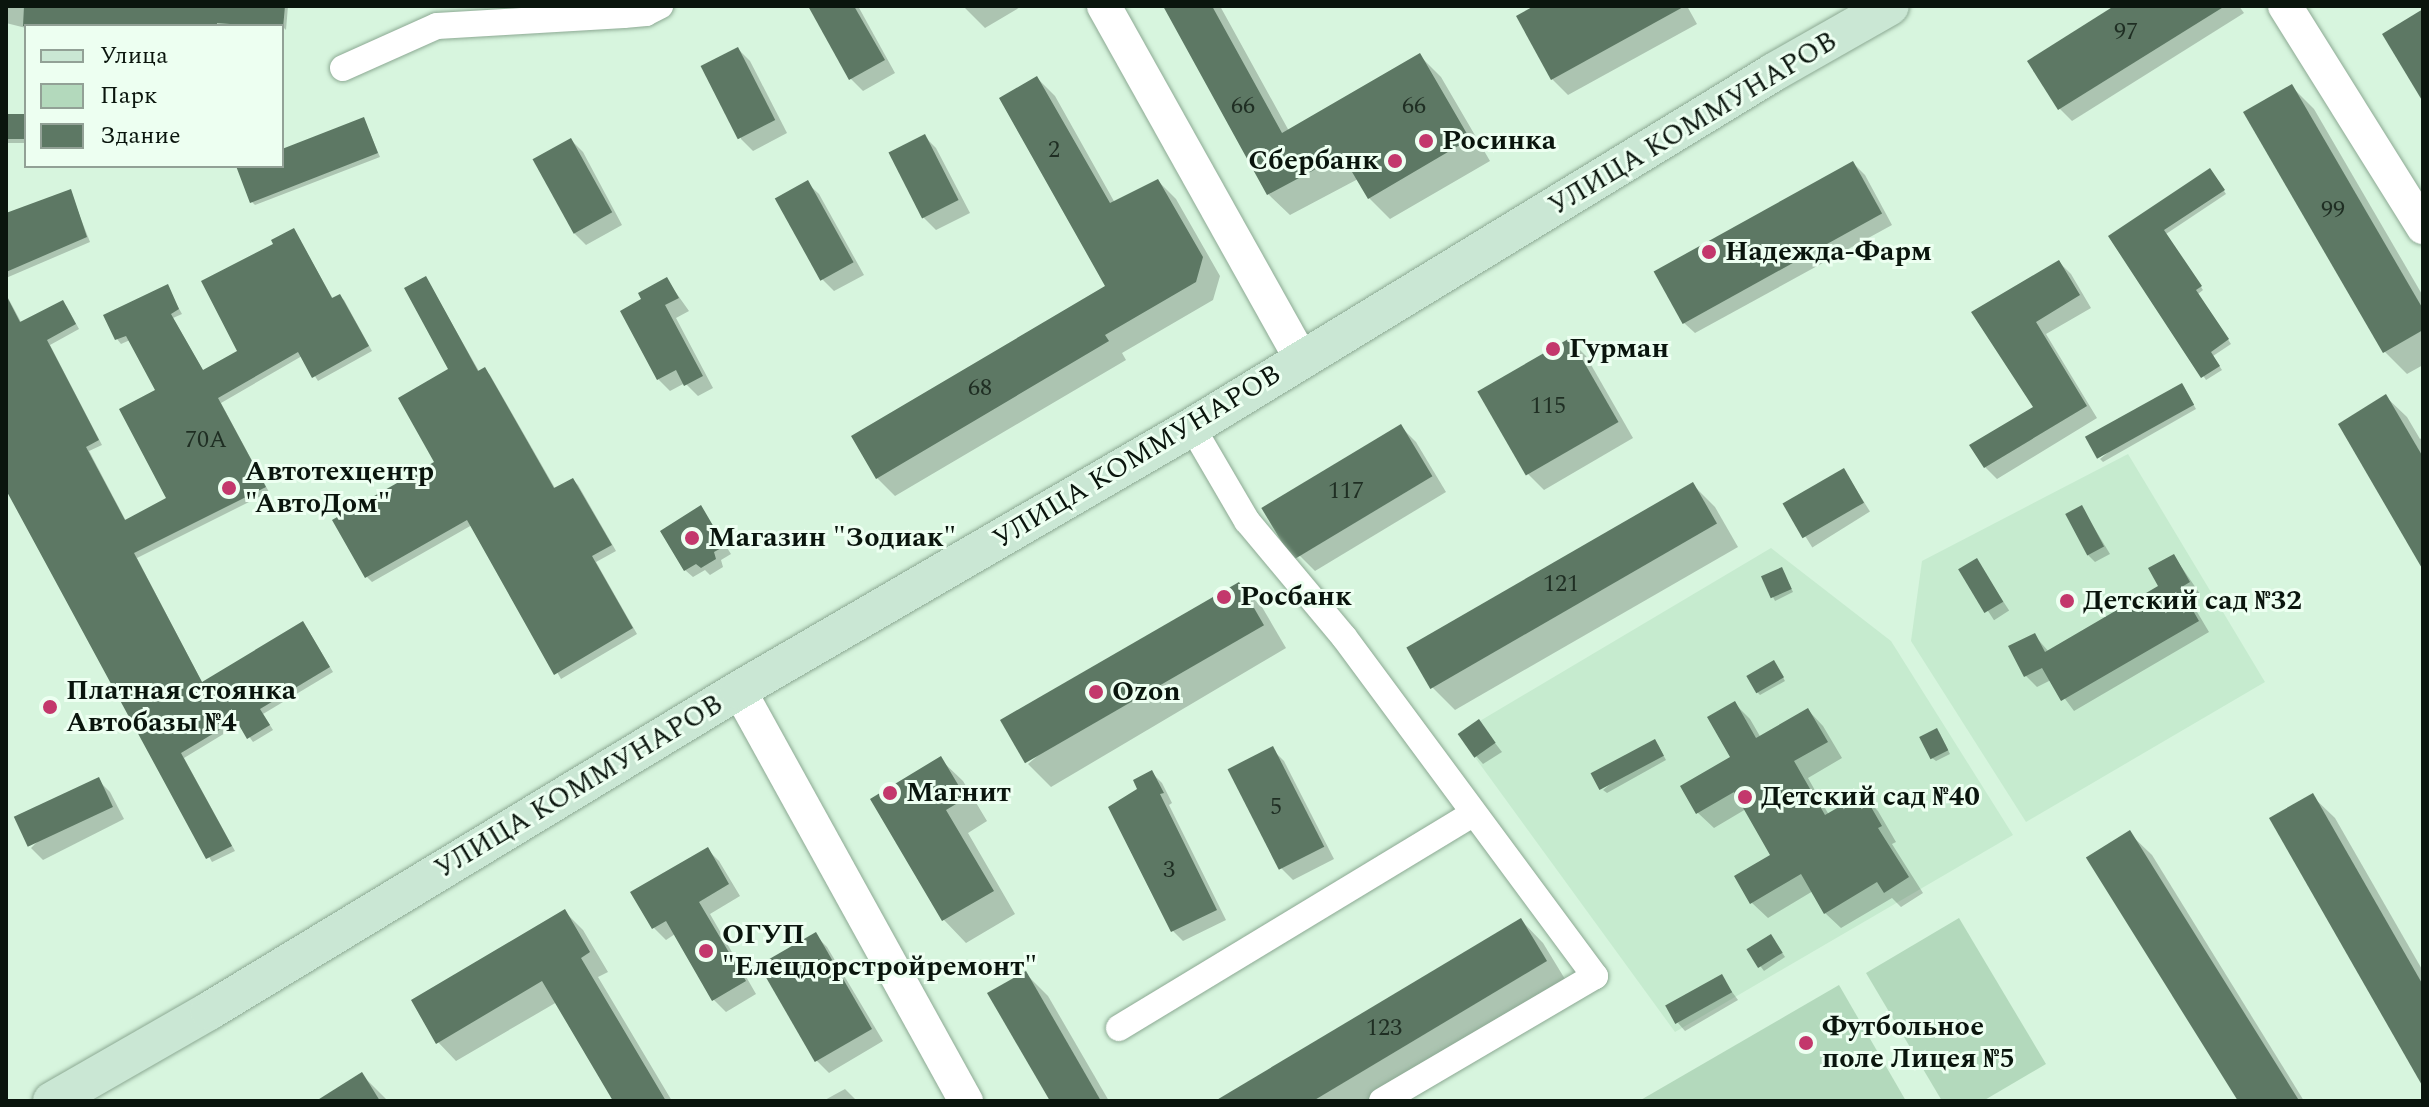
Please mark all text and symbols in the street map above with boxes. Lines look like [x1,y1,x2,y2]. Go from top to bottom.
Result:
house number: 97 [2114,19,2138,47]
legend [24,24,284,168]
street label: УЛИЦА КОММУНАРОВ [1543,25,1843,223]
text: Улица [100,38,168,74]
text: Парк [100,78,157,114]
house number: 66 [1231,93,1255,121]
house number: 66 [1402,93,1426,121]
text: Здание [100,118,181,154]
place label: Росинка [1442,124,1556,158]
marker: Росинка [1417,132,1435,150]
house number: 2 [1048,137,1060,165]
place label: Сбербанк [1248,144,1379,178]
marker: Сбербанк [1386,152,1404,170]
house number: 99 [2321,197,2345,225]
place label: Надежда-Фарм [1725,235,1932,269]
marker: Надежда-Фарм [1700,243,1718,261]
place label: Гурман [1569,332,1669,366]
marker: Гурман [1544,340,1562,358]
street label: УЛИЦА КОММУНАРОВ [987,358,1287,556]
house number: 68 [968,375,992,403]
house number: 115 [1530,393,1566,421]
house number: 70А [185,427,227,455]
place label: Автотехцентр "АвтоДом" [245,455,434,521]
house number: 117 [1328,478,1364,506]
marker: Автотехцентр "АвтоДом" [220,479,238,497]
place label: Магазин "Зодиак" [708,521,956,555]
marker: Магазин "Зодиак" [683,529,701,547]
house number: 121 [1543,571,1579,599]
place label: Росбанк [1240,580,1352,614]
place label: Детский сад №32 [2083,584,2302,618]
marker: Росбанк [1215,588,1233,606]
marker: Детский сад №32 [2058,592,2076,610]
place label: Платная стоянка Автобазы №4 [66,674,296,740]
place label: Ozon [1112,675,1181,709]
marker: Ozon [1087,683,1105,701]
street label: УЛИЦА КОММУНАРОВ [429,688,729,886]
marker: Платная стоянка Автобазы №4 [41,698,59,716]
place label: Магнит [906,776,1011,810]
place label: Детский сад №40 [1761,780,1980,814]
marker: Магнит [881,784,899,802]
marker: Детский сад №40 [1736,788,1754,806]
house number: 5 [1270,794,1282,822]
house number: 3 [1163,857,1175,885]
place label: ОГУП "Елецдорстройремонт" [722,918,1037,984]
marker: ОГУП "Елецдорстройремонт" [697,942,715,960]
place label: Футбольное поле Лицея №5 [1822,1010,2015,1076]
house number: 123 [1366,1015,1402,1043]
marker: Футбольное поле Лицея №5 [1797,1034,1815,1052]

